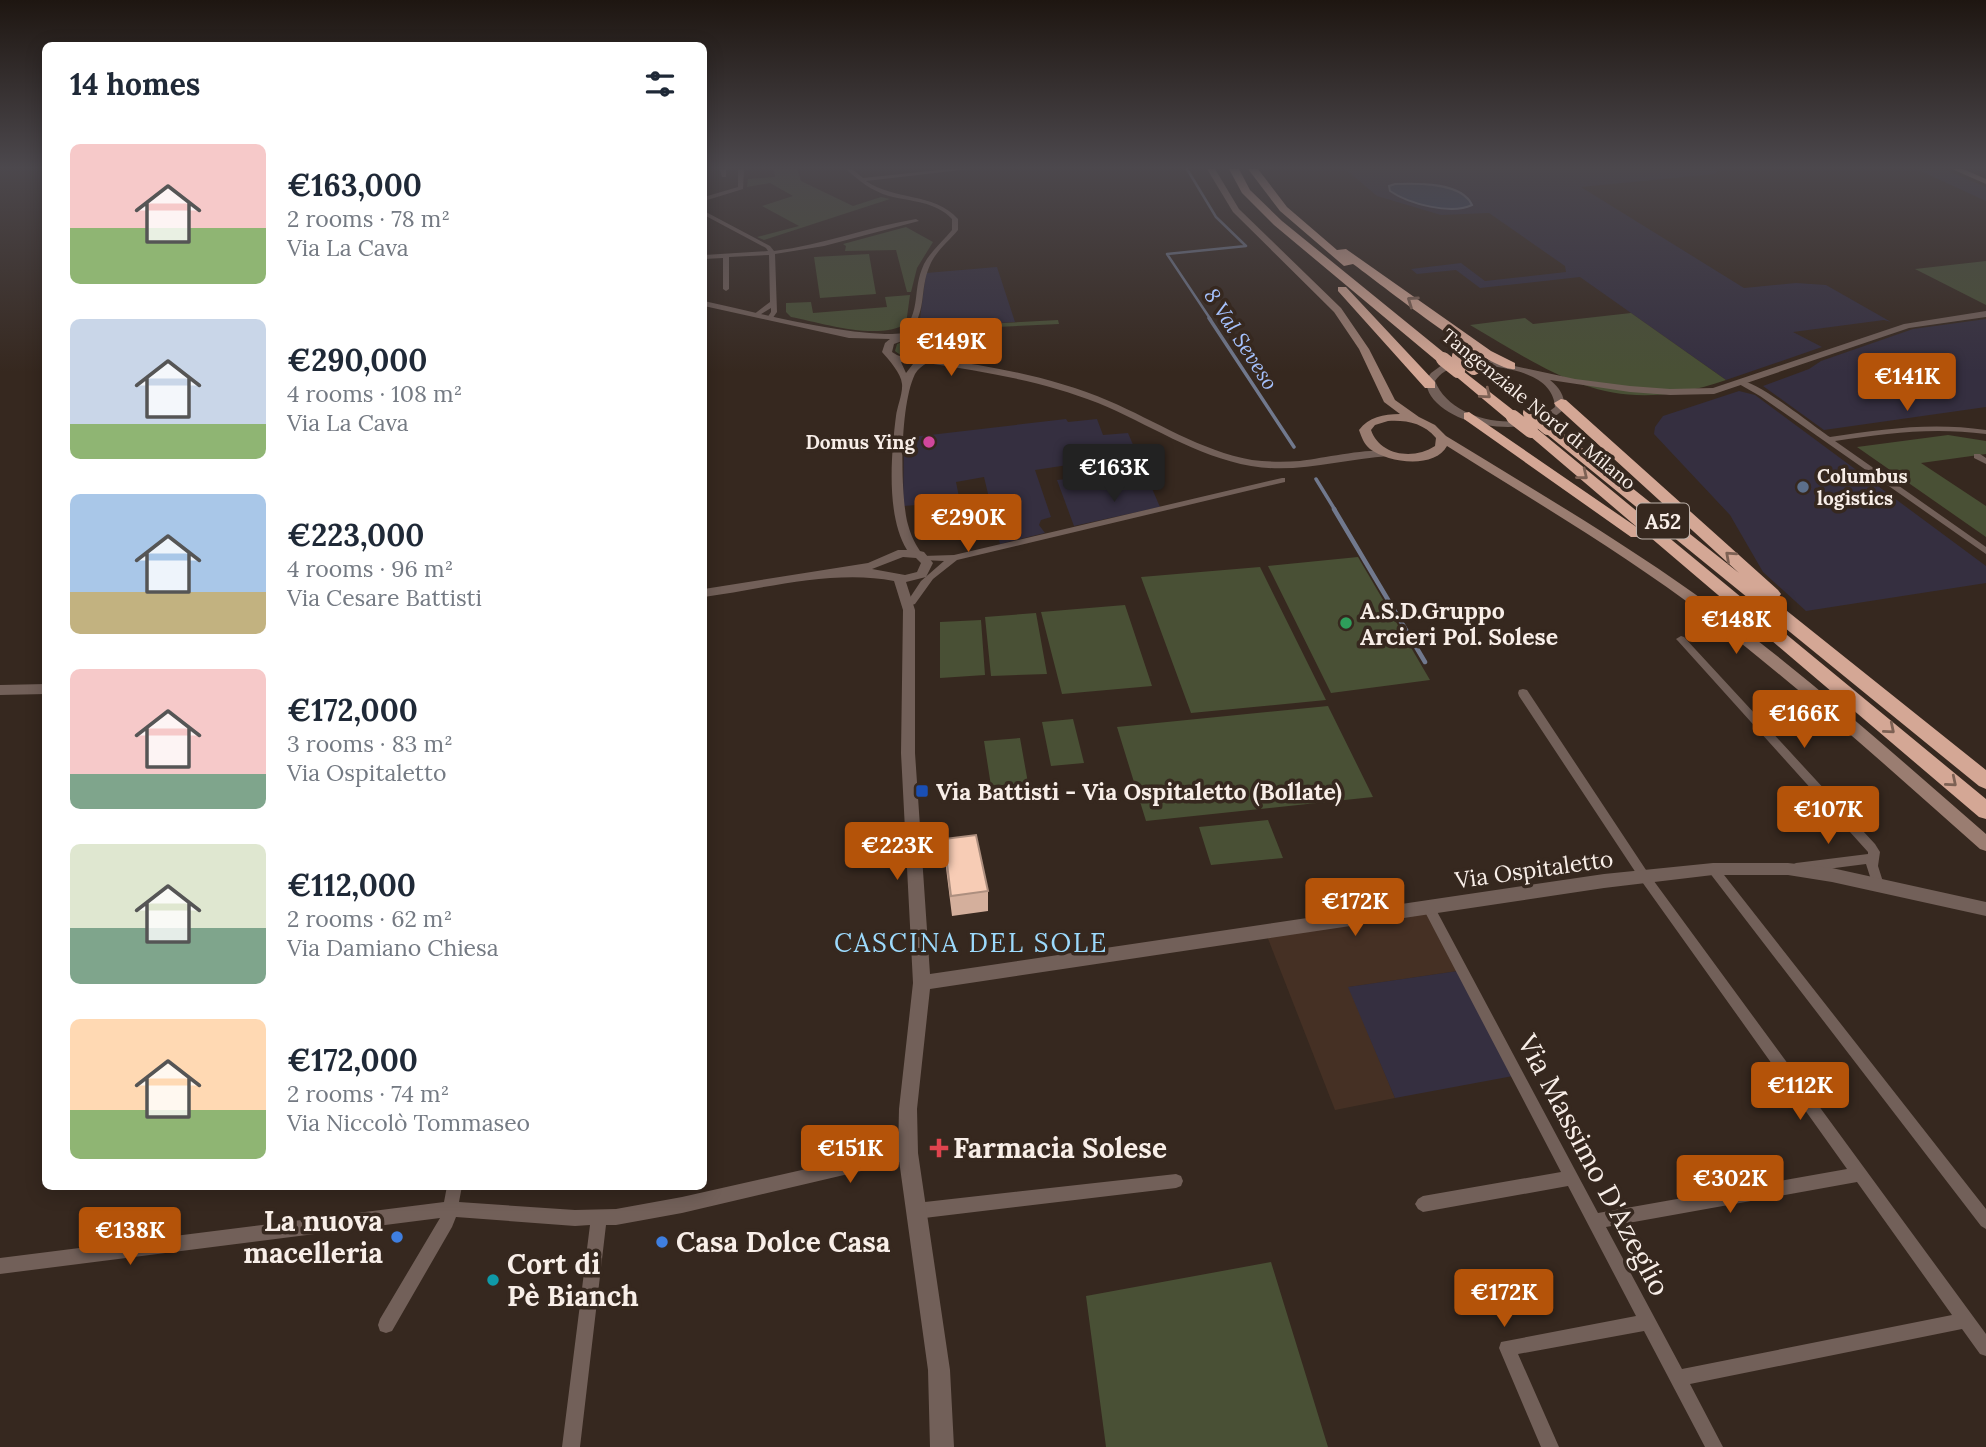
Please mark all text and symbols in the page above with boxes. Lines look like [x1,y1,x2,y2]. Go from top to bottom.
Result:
text: 14 homes [70,65,200,103]
icon: filters [641,65,679,103]
text: €163,000 [287,166,422,204]
icon: home [126,172,210,256]
text: 2 rooms · 78 m² [287,204,450,233]
text: Via La Cava [287,233,409,262]
water label: 8 Val Seveso [1198,283,1284,395]
one-way arrow [1407,297,1420,309]
pin: €149K [902,318,1000,378]
street label: Tangenziale Nord di Milano [1437,323,1641,495]
text: €149K [916,326,986,355]
text: €290,000 [287,341,427,379]
icon: home [126,347,210,431]
pin: €141K [1858,354,1956,413]
text: €141K [1874,361,1940,390]
text: 4 rooms · 108 m² [287,379,462,408]
one-way arrow [1477,386,1490,398]
text: Via La Cava [287,408,409,437]
place label: Domus Ying [805,430,916,454]
marker: Domus Ying [921,434,937,450]
pin: €163K [1065,444,1163,504]
text: €163K [1079,452,1149,481]
place label: Columbus logistics [1817,464,1908,510]
one-way arrow [1575,467,1588,479]
marker: Columbus logistics [1795,479,1811,495]
pin: €290K [919,494,1017,554]
text: €290K [930,502,1006,531]
road number: A52 [1637,504,1689,538]
text: €223,000 [287,516,424,554]
icon: home [126,522,210,606]
one-way arrow [1725,552,1738,564]
text: 4 rooms · 96 m² [287,554,453,583]
text: Via Cesare Battisti [287,583,482,612]
place label: A.S.D.Gruppo Arcieri Pol. Solese [1360,596,1558,651]
pin: €148K [1687,596,1785,656]
text: €148K [1701,604,1771,633]
marker: A.S.D.Gruppo Arcieri Pol. Solese [1338,615,1354,631]
pin: €166K [1755,690,1853,750]
text: €172,000 [287,691,418,729]
icon: home [126,697,210,781]
text: €166K [1769,698,1839,727]
one-way arrow [1882,721,1895,733]
text: 3 rooms · 83 m² [287,729,453,758]
text: Via Ospitaletto [287,758,446,787]
one-way arrow [1944,774,1957,786]
place label: Via Battisti - Via Ospitaletto (Bollate) [936,777,1342,807]
marker: Via Battisti - Via Ospitaletto (Bollate) [914,783,930,799]
pin: €107K [1779,786,1877,846]
text: €107K [1793,794,1863,823]
pin: €223K [848,822,946,882]
text: €223K [861,830,933,859]
street label: Via Ospitaletto [1452,844,1615,895]
text: €112,000 [287,866,416,904]
icon: home [126,872,210,956]
pin: €172K [1306,878,1404,938]
text: €172K [1321,886,1389,915]
text: 2 rooms · 62 m² [287,904,452,933]
district label: CASCINA DEL SOLE [834,926,1108,959]
text: Via Damiano Chiesa [287,933,499,962]
street label: Via Massimo D'Azeglio [1509,1027,1678,1302]
text: €172,000 [287,1041,418,1079]
icon: home [126,1047,210,1131]
pin: €112K [1751,1062,1849,1122]
text: €112K [1767,1070,1833,1099]
text: 2 rooms · 74 m² [287,1079,449,1108]
text: Via Niccolò Tommaseo [287,1108,530,1137]
pin: €151K [801,1126,899,1185]
place label: Farmacia Solese [953,1130,1167,1166]
text: €151K [817,1133,883,1162]
marker: Farmacia Solese [931,1140,947,1156]
pin: €302K [1681,1156,1779,1215]
text: €302K [1693,1163,1767,1192]
place label: La nuova macelleria [243,1203,383,1271]
pin: €138K [81,1208,179,1267]
text: €138K [95,1215,165,1244]
place label: Casa Dolce Casa [676,1224,891,1260]
marker: La nuova macelleria [389,1229,405,1245]
marker: Casa Dolce Casa [654,1234,670,1250]
place label: Cort di Pè Bianch [507,1246,639,1314]
pin: €172K [1455,1270,1553,1329]
marker: Cort di Pè Bianch [485,1272,501,1288]
text: €172K [1470,1277,1538,1306]

